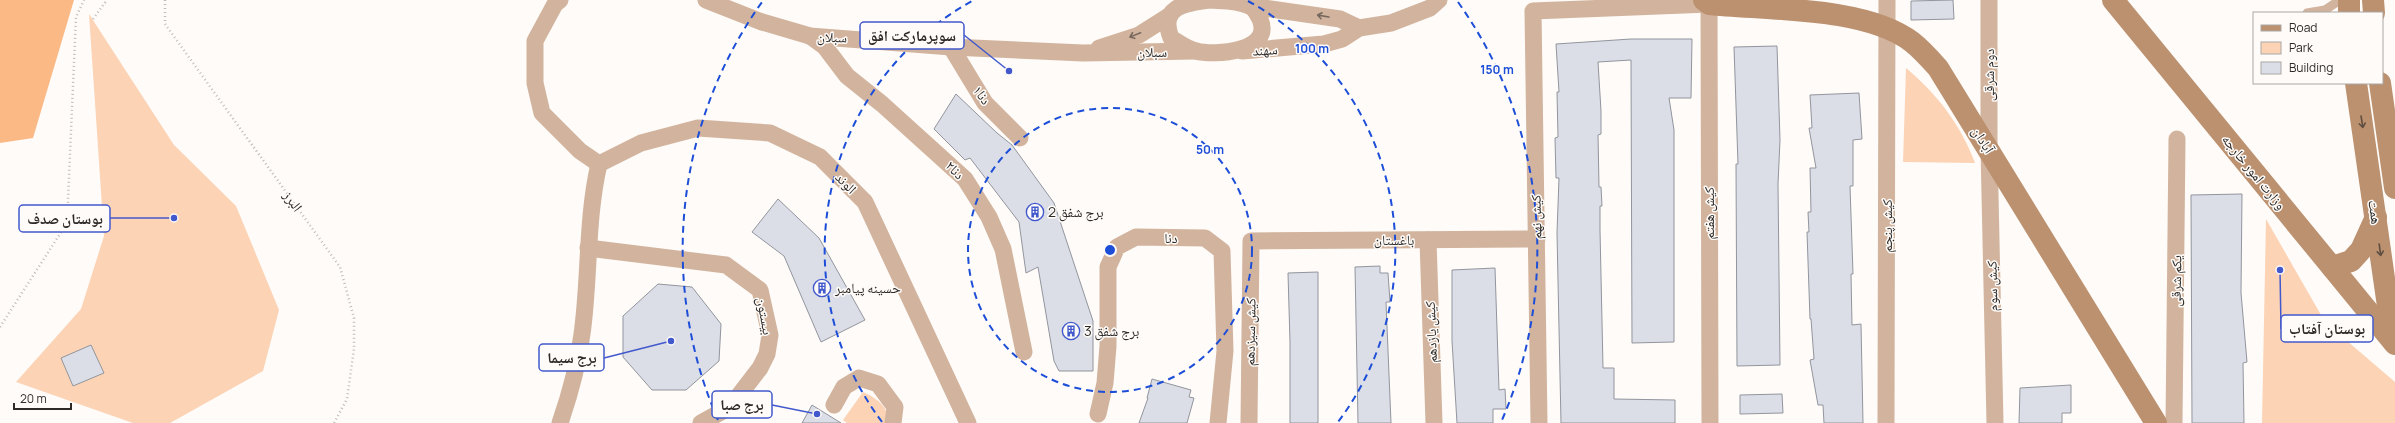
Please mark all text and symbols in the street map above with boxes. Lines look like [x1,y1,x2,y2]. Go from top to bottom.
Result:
one-way arrow [1317,12,1330,20]
legend [2253,12,2383,84]
text: Road [2289,19,2317,36]
callout: سوپرمارکت افق [860,22,964,49]
text: سوپرمارکت افق [868,25,956,46]
street label: سبلان [817,26,847,47]
one-way arrow [1130,32,1142,40]
street label: سهند [1252,39,1278,60]
text: Park [2289,39,2314,56]
text: 100 m [1295,40,1329,57]
street label: سبلان [1137,42,1167,61]
street label: دوم شرقی [1979,49,1999,101]
text: Building [2289,59,2333,76]
text: 150 m [1480,61,1514,78]
street label: دنا۱ [969,81,996,108]
one-way arrow [2358,115,2366,128]
street label: آبادان [1968,123,1999,157]
street label: وزارت امور خارجه [2218,130,2291,213]
text: 50 m [1196,141,1224,158]
street label: دنا۲ [942,156,969,183]
street label: الوند [831,168,861,198]
street label: البرز [279,186,307,215]
street label: کیش هفتم [1699,186,1719,239]
street label: کیش نهم [1526,194,1546,239]
street label: کیش پنجم [1877,199,1897,253]
street label: همت [2364,199,2387,225]
building icon: برج شفق 2 [1025,202,1045,222]
place label: برج شفق 2 [1048,202,1104,222]
callout: بوستان صدف [19,205,110,232]
text: بوستان صدف [27,208,103,229]
street label: دنا [1164,228,1178,247]
street label: باغستان [1374,230,1414,249]
centre of rings [1103,243,1117,257]
one-way arrow [2376,243,2384,256]
street label: یکم شرقی [2166,255,2186,307]
street label: کیش سوم [1982,260,2002,311]
building icon: حسینه پیامبر [812,278,832,298]
place label: حسینه پیامبر [834,278,901,297]
street label: بیستون [753,296,778,336]
street label: کیش سیزدهم [1239,298,1261,366]
street label: کیش یازدهم [1420,301,1442,363]
callout: بوستان آفتاب [2281,315,2373,342]
text: بوستان آفتاب [2289,318,2365,339]
building icon: برج شفق 3 [1061,321,1081,341]
place label: برج شفق 3 [1084,321,1140,341]
callout: برج سیما [539,344,604,371]
text: برج سیما [547,347,597,368]
scale bar [14,385,71,411]
text: 20 m [20,390,47,407]
callout: برج صبا [712,391,772,418]
text: برج صبا [720,394,764,415]

